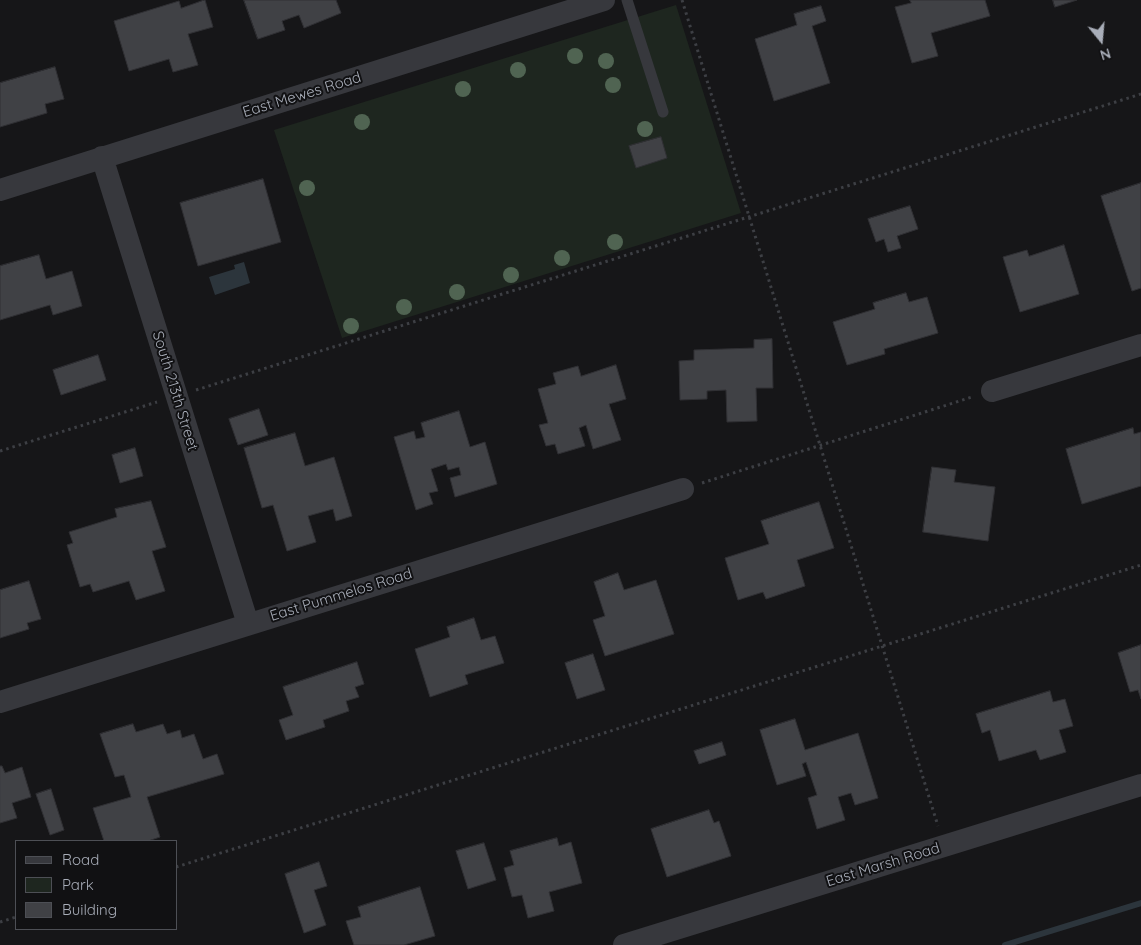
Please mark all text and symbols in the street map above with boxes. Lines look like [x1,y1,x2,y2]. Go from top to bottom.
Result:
north arrow [1076,15,1126,65]
text: N [1098,44,1113,64]
street label: East Mewes Road [241,68,363,122]
street label: South 213th Street [148,329,202,453]
street label: East Pummelos Road [268,565,414,625]
street label: East Marsh Road [824,839,942,891]
legend [15,840,178,930]
text: Road [62,850,99,869]
text: Park [62,875,94,894]
text: Building [62,900,117,919]

